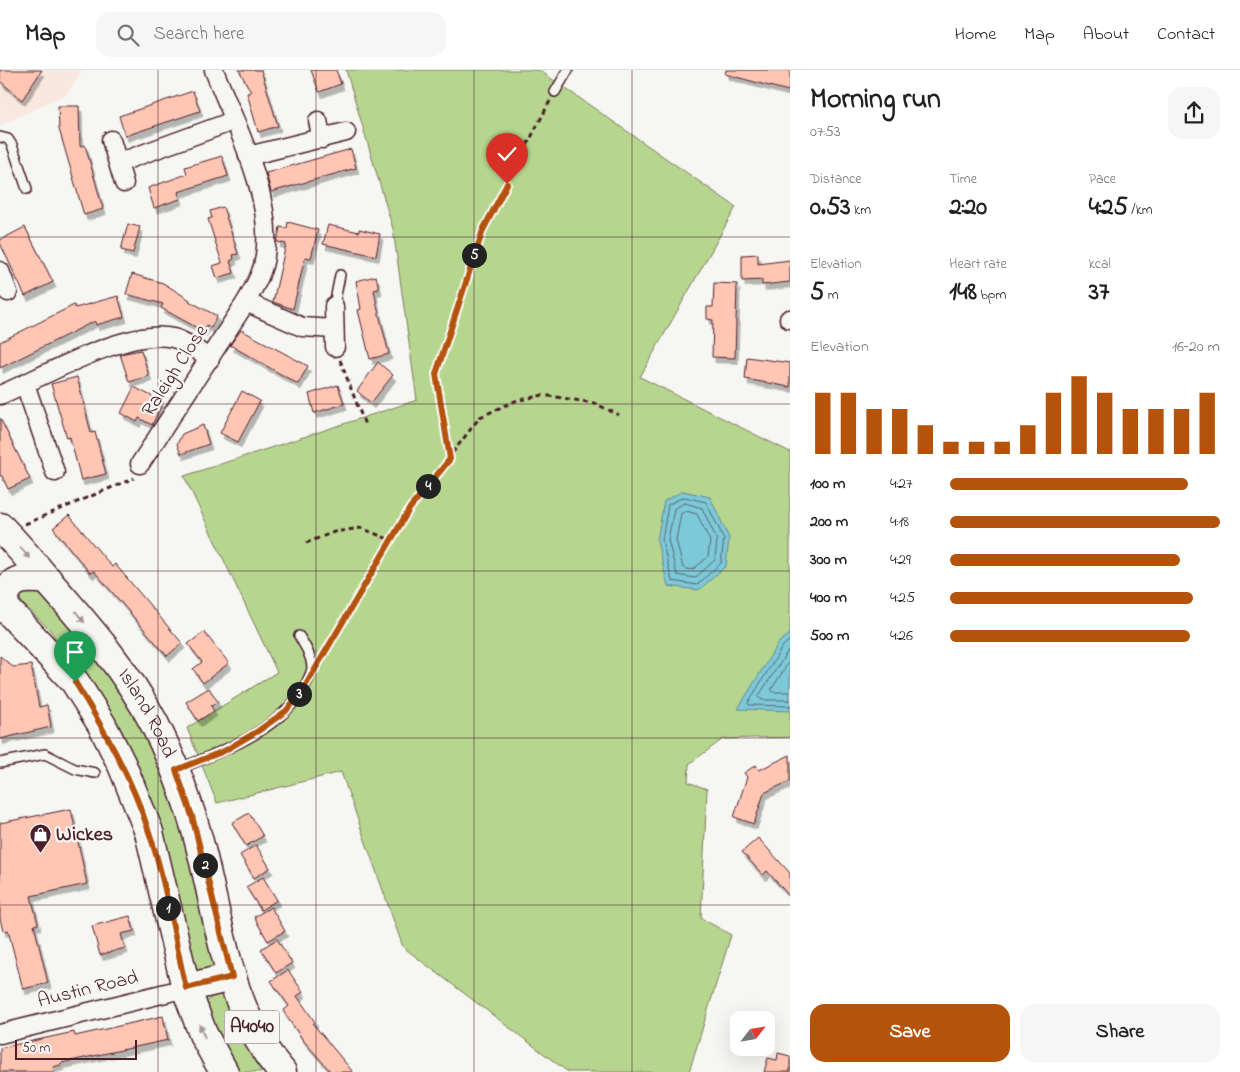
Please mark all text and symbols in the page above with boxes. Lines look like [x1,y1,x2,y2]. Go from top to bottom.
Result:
search box [96,12,446,57]
text: Map [25,17,66,52]
icon: search [114,21,142,49]
text: Search here [154,21,245,48]
text: Home [955,22,996,48]
text: Map [1024,22,1055,48]
text: About [1083,22,1129,48]
text: Contact [1157,22,1215,48]
text: Morning run [810,80,941,121]
button: share [1168,87,1220,139]
text: 07:53 [810,120,841,144]
pin [486,133,528,184]
icon: check [493,140,521,168]
text: Distance [810,169,862,190]
text: Time [949,169,977,190]
text: Pace [1089,169,1116,190]
text: 0.53 [810,190,851,226]
text: 2:20 [949,190,987,226]
text: 4:25 [1089,190,1128,226]
text: km [851,200,871,221]
text: /km [1128,200,1153,221]
pin: 5 [462,242,486,268]
text: 5 [470,245,479,266]
text: Elevation [810,254,861,275]
text: Heart rate [949,254,1007,275]
text: kcal [1089,254,1111,275]
text: 5 [810,275,824,311]
text: 148 [949,275,977,311]
text: 37 [1089,275,1109,311]
text: m [824,285,839,306]
text: bpm [977,285,1006,306]
street label: Raleigh Close [135,319,217,423]
text: Elevation [810,335,869,359]
text: 16–20 m [1172,335,1220,359]
text: 100 m [810,472,845,496]
text: 4:27 [890,472,913,496]
pin: 4 [416,474,440,498]
text: 4 [426,476,431,497]
text: 200 m [810,510,848,534]
text: 4:18 [890,510,909,534]
one-way arrow [19,546,30,559]
text: 300 m [810,548,847,572]
text: 4:29 [890,548,911,572]
text: 400 m [810,586,847,610]
text: 4:25 [890,586,915,610]
one-way arrow [74,610,85,623]
text: 500 m [810,624,849,648]
text: 4:26 [890,624,913,648]
pin [54,631,96,682]
icon: arrive [61,638,89,666]
street label: Island Road [110,663,183,763]
pin: 3 [286,682,312,706]
text: 3 [297,684,302,705]
place label: Wickes [56,821,113,850]
shop icon: Wickes [28,823,52,854]
pin: 2 [192,852,218,878]
text: 2 [202,855,209,876]
pin: 1 [156,896,180,920]
text: 1 [166,898,171,919]
street label: Austin Road [35,964,141,1016]
button: Save [810,1004,1010,1062]
button: Share [1020,1004,1220,1062]
road number: A4040 [224,1010,280,1044]
north arrow [730,1011,775,1056]
map controls [730,1011,775,1056]
one-way arrow [198,1024,206,1038]
scale bar [15,1037,138,1060]
text: 50 m [22,1038,50,1059]

